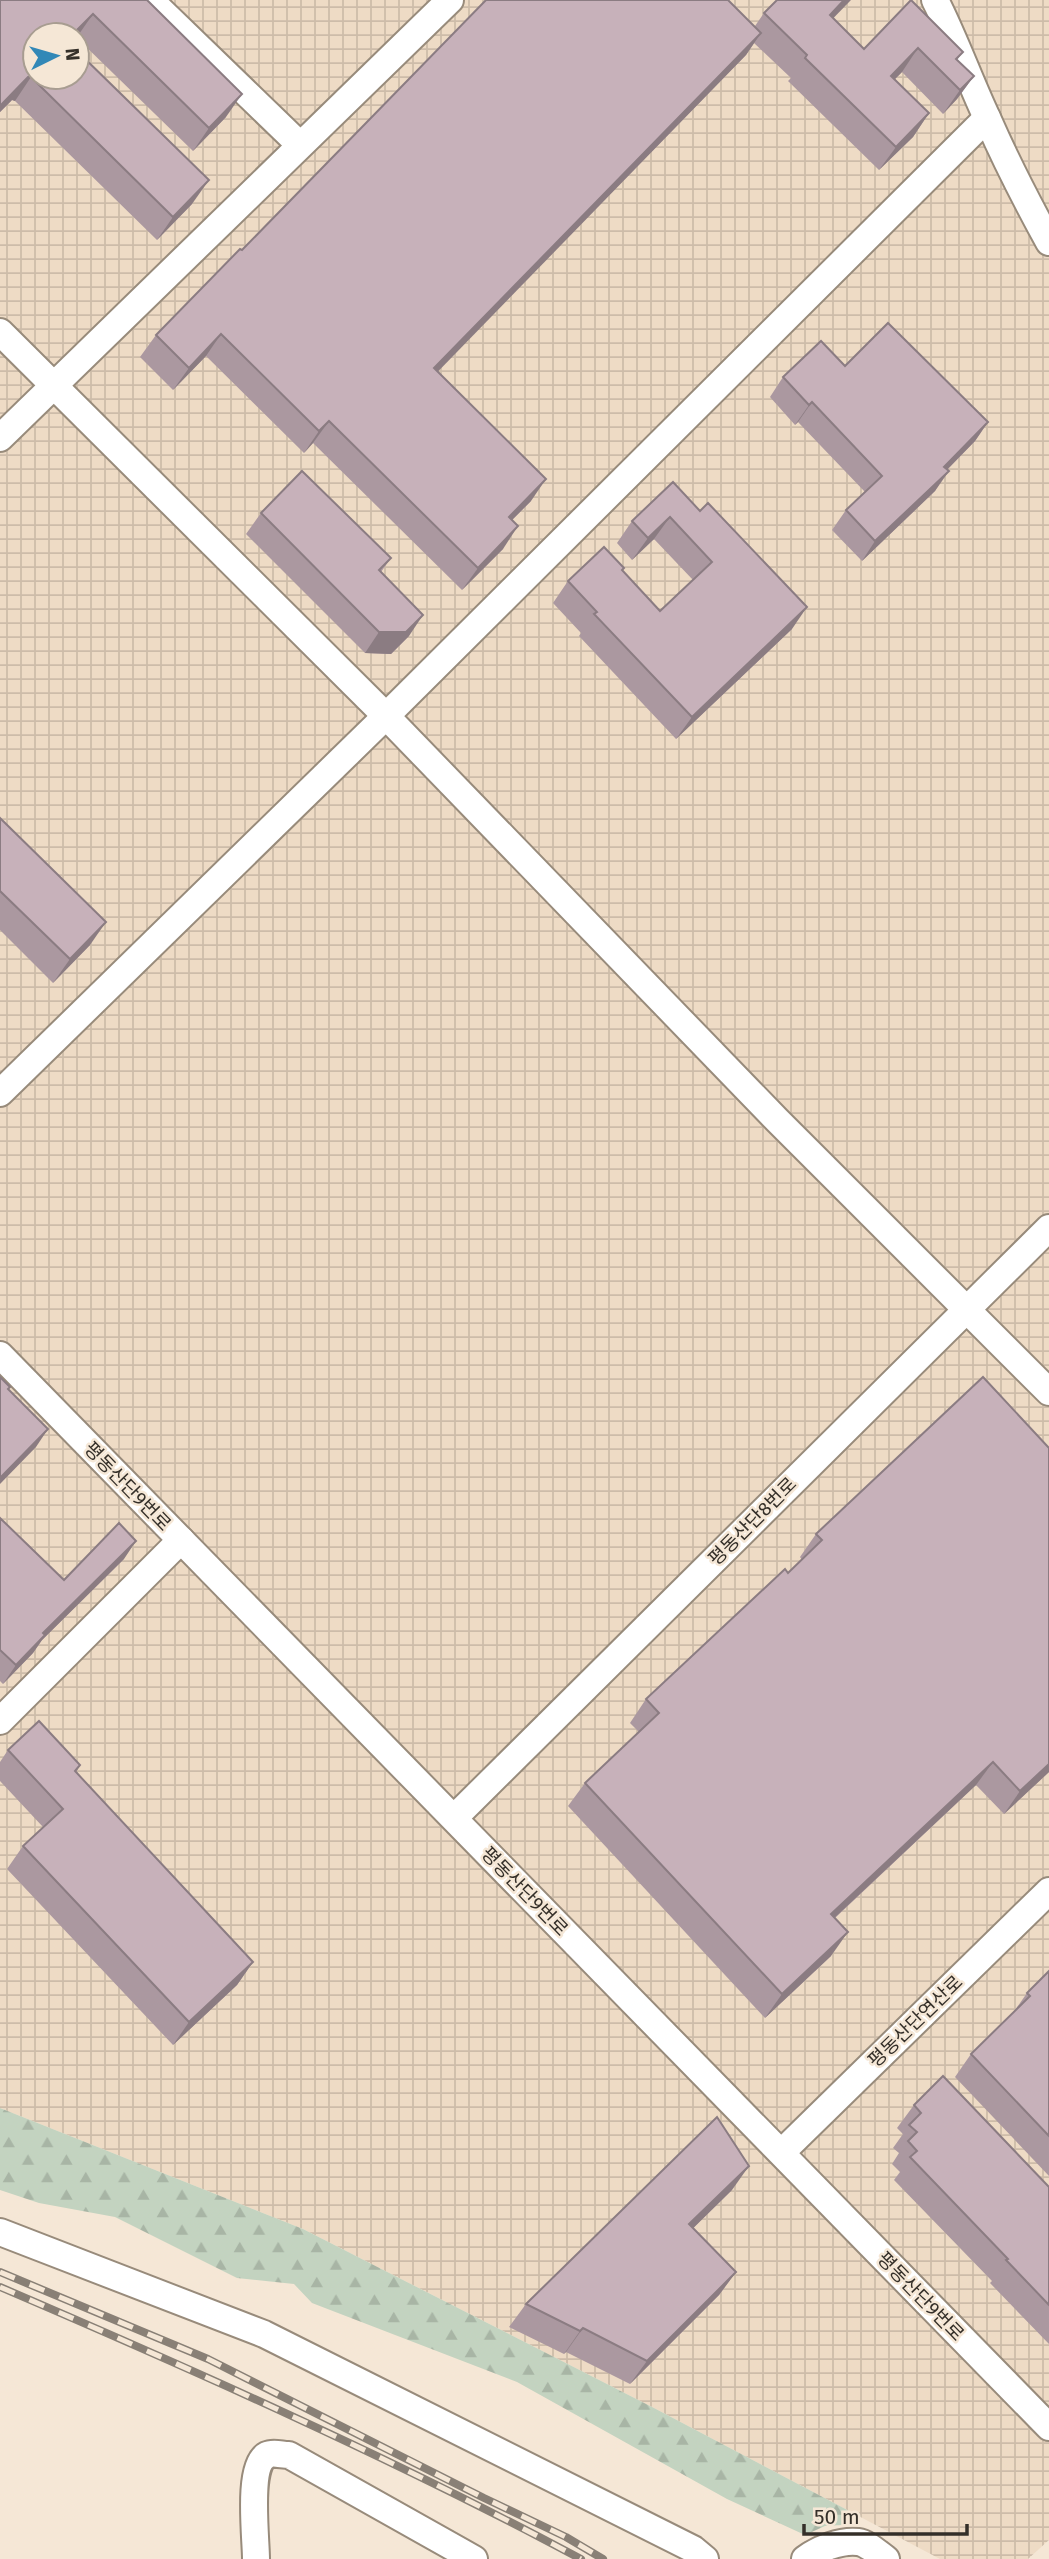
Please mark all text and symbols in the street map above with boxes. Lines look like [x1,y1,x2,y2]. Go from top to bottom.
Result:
north arrow [21,21,91,91]
text: N [60,47,84,62]
street label: 평동산단9번로 [79,1437,176,1536]
street label: 평동산단8번로 [703,1472,801,1570]
street label: 평동산단9번로 [476,1842,573,1941]
street label: 평동산단연산로 [863,1971,967,2072]
street label: 평동산단9번로 [872,2247,969,2346]
scale bar [804,2492,967,2536]
text: 50 m [814,2504,860,2530]

